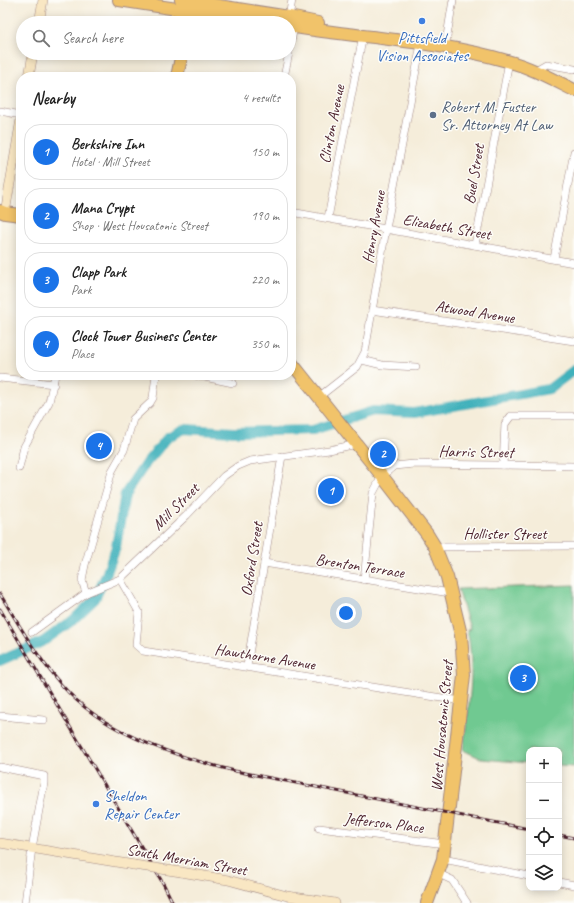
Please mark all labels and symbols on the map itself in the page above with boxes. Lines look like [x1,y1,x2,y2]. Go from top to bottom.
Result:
marker: Pittsfield Vision Associates [417,16,427,26]
place label: Pittsfield Vision Associates [376,28,469,66]
street label: Clinton Avenue [315,82,350,165]
place label: Robert M. Fuster Sr. Attorney At Law [441,97,554,135]
marker: Robert M. Fuster Sr. Attorney At Law [428,110,438,120]
street label: Buel Street [459,141,489,206]
street label: Henry Avenue [358,188,391,265]
street label: Elizabeth Street [401,209,494,245]
street label: Atwood Avenue [434,296,518,328]
pin: 4 [86,431,112,461]
pin: 2 [370,439,396,469]
street label: Harris Street [438,441,516,463]
pin: 1 [318,476,344,506]
street label: Mill Street [148,478,205,534]
street label: Oxford Street [236,519,268,598]
street label: Hollister Street [463,524,548,544]
street label: Brenton Terrace [314,549,407,583]
your location [336,603,356,623]
street label: Hawthorne Avenue [213,639,318,675]
street label: West Housatonic Street [426,658,458,792]
pin: 3 [510,663,536,693]
place label: Sheldon Repair Center [104,786,180,824]
marker: Sheldon Repair Center [91,799,101,809]
street label: Jefferson Place [342,808,426,838]
street label: South Merriam Street [125,840,250,881]

